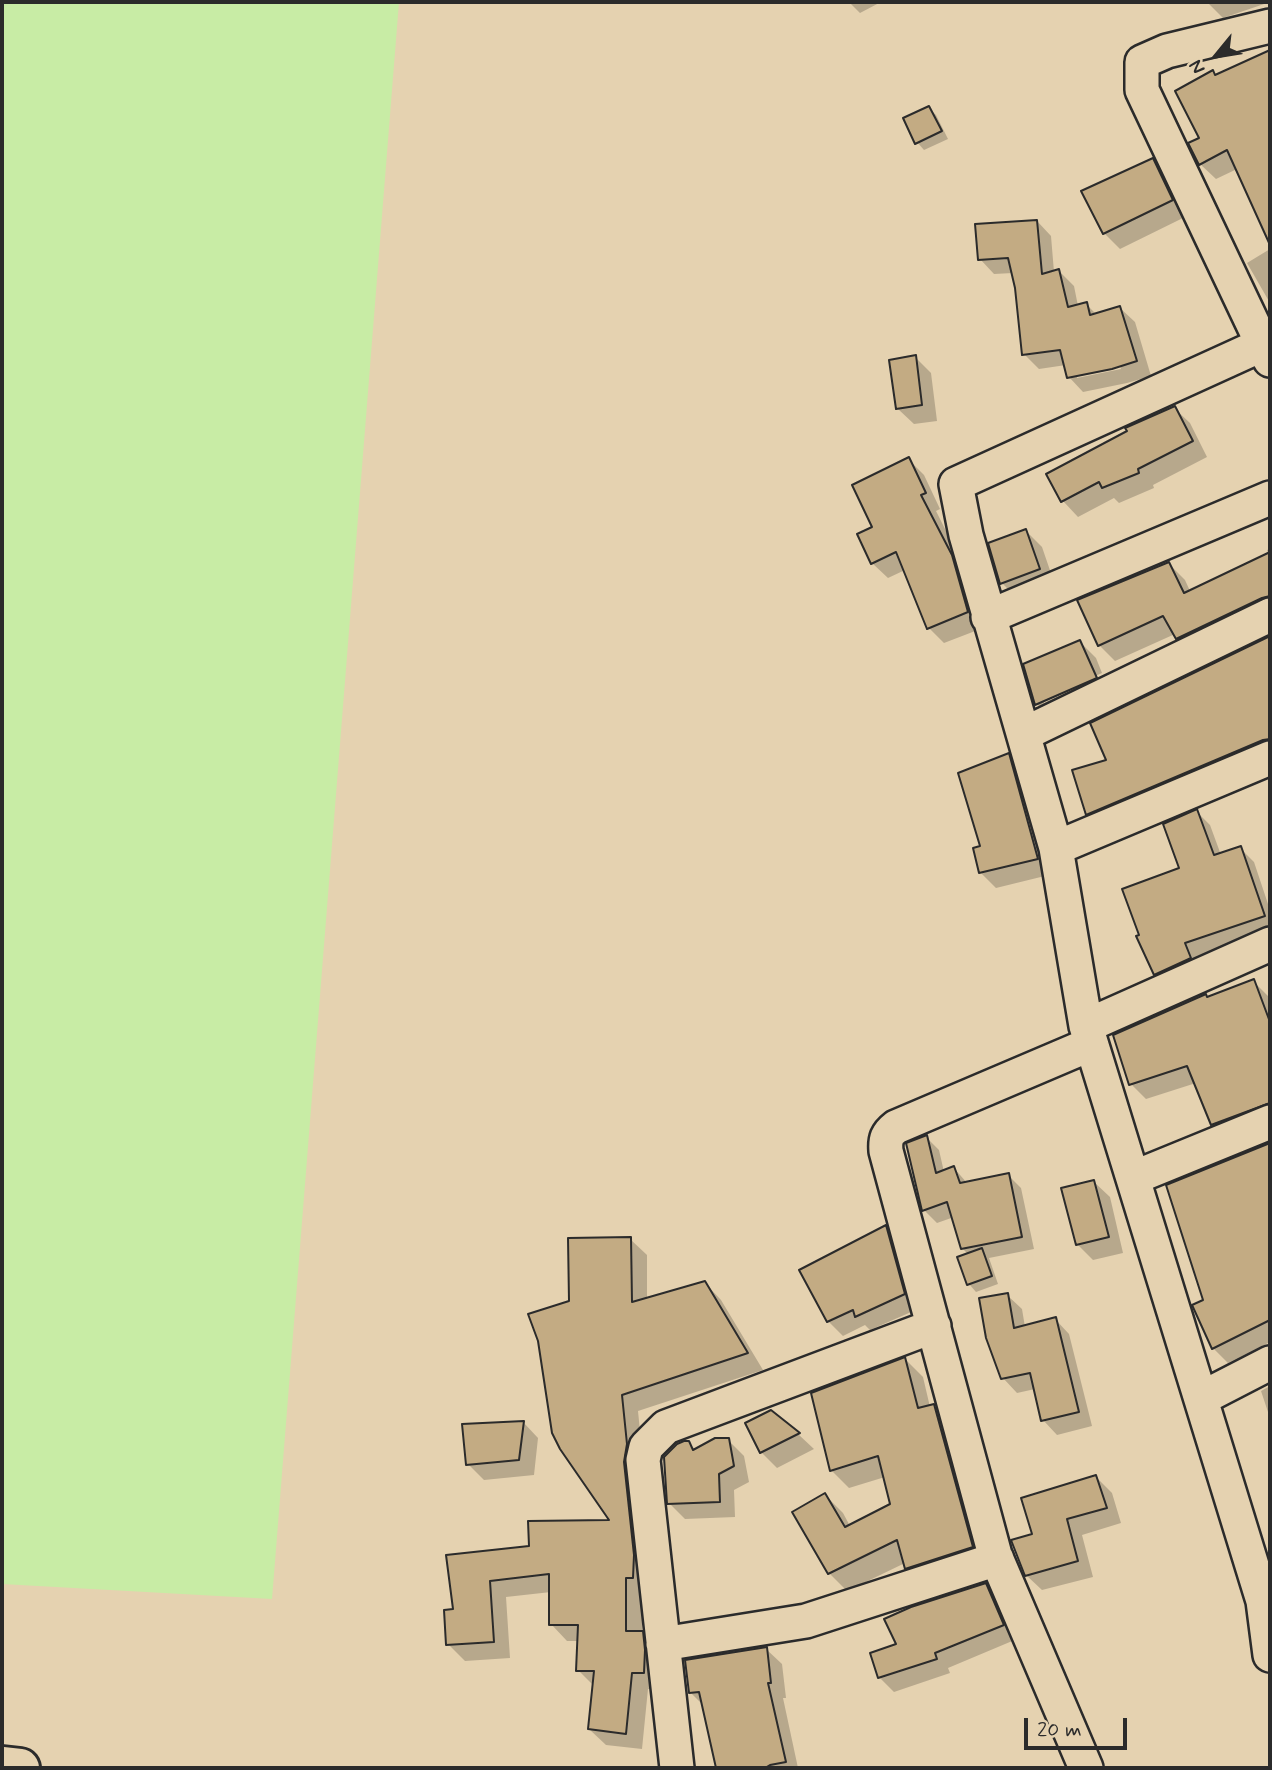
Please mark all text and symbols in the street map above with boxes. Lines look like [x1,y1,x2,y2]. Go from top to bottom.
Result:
north arrow [1181,21,1251,91]
text: N [1183,55,1211,78]
scale bar [1027,1704,1130,1748]
text: 20 m [1037,1716,1082,1744]

